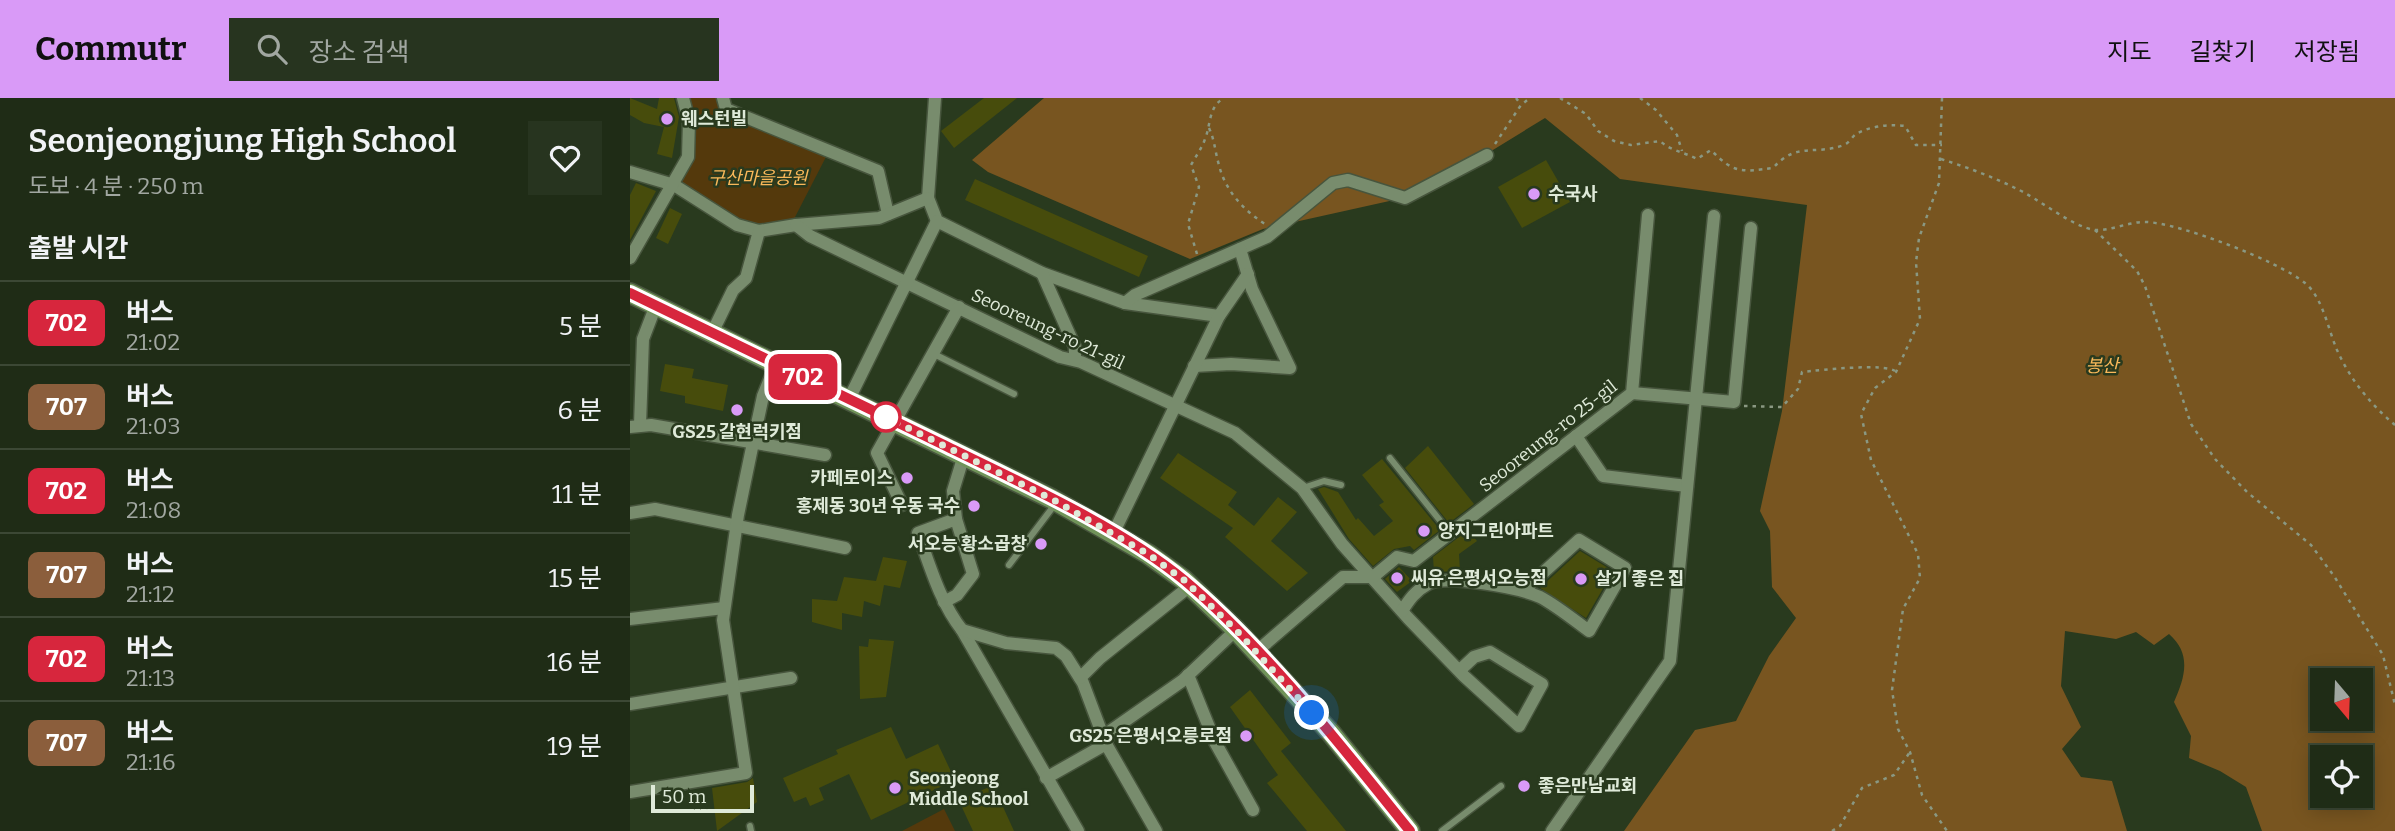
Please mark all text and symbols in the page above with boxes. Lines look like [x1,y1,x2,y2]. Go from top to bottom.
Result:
search box [229,18,719,81]
text: Commutr [35,29,187,69]
icon: search [253,30,291,68]
text: 장소 검색 [309,37,409,68]
text: 지도 [2107,38,2152,66]
text: 길찾기 [2190,38,2256,66]
text: 저장됨 [2294,38,2360,66]
place label: 웨스턴빌 [681,108,747,130]
marker: 웨스턴빌 [659,111,675,127]
text: Seonjeongjung High School [28,121,457,161]
button: heart [528,121,602,195]
park label: 구산마을공원 [708,167,809,189]
text: 도보 · 4 분 · 250 m [28,172,204,200]
place label: 수국사 [1548,183,1598,205]
marker: 수국사 [1526,186,1542,202]
text: 출발 시간 [28,233,128,264]
street label: Seooreung-ro 21-gil [968,284,1128,374]
text: 버스 [126,297,174,328]
text: 702 [46,309,87,337]
text: 5 분 [559,311,602,342]
text: 21:02 [126,328,180,356]
line badge: 702 [763,354,843,400]
park label: 봉산 [2085,355,2121,377]
text: 702 [782,363,824,391]
street label: Seooreung-ro 25-gil [1475,375,1621,497]
text: 버스 [126,381,174,412]
text: 707 [46,393,87,421]
text: 6 분 [558,395,602,426]
marker: GS25 갈현럭키점 [729,402,745,418]
unlabelled marker [871,402,901,432]
text: 21:03 [126,412,181,440]
place label: GS25 갈현럭키점 [672,421,802,443]
text: 버스 [126,465,174,496]
place label: 카페로이스 [810,467,893,489]
marker: 카페로이스 [899,470,915,486]
text: 702 [46,477,87,505]
text: 11 분 [552,479,602,510]
place label: 홍제동 30년 우동 국수 [796,495,960,517]
text: 21:08 [126,496,181,524]
marker: 홍제동 30년 우동 국수 [966,498,982,514]
place label: 양지그린아파트 [1438,520,1554,542]
marker: 양지그린아파트 [1416,523,1432,539]
place label: 서오능 황소곱창 [908,533,1027,555]
marker: 서오능 황소곱창 [1033,536,1049,552]
text: 버스 [126,549,174,580]
text: 707 [46,561,87,589]
text: 15 분 [548,563,602,594]
place label: 씨유 은평서오능점 [1411,567,1547,589]
place label: 살기 좋은 집 [1595,568,1684,590]
marker: 씨유 은평서오능점 [1389,570,1405,586]
marker: 살기 좋은 집 [1573,571,1589,587]
text: 21:12 [126,580,175,608]
text: 버스 [126,633,174,664]
text: 702 [46,645,87,673]
text: 16 분 [547,647,602,678]
text: 21:13 [126,664,175,692]
north arrow [2310,668,2373,732]
map controls [2310,668,2373,808]
your location [1294,695,1329,730]
text: 버스 [126,717,174,748]
place label: GS25 은평서오릉로점 [1069,725,1232,747]
marker: GS25 은평서오릉로점 [1238,728,1254,744]
text: 707 [46,729,87,757]
text: 19 분 [547,731,602,762]
button: locate [2310,745,2373,808]
text: 21:16 [126,748,176,776]
place label: Seonjeong Middle School [909,767,1029,810]
place label: 좋은만남교회 [1538,775,1637,797]
marker: 좋은만남교회 [1516,778,1532,794]
marker: Seonjeong Middle School [887,780,903,796]
scale bar [651,782,754,814]
text: 50 m [662,785,706,808]

